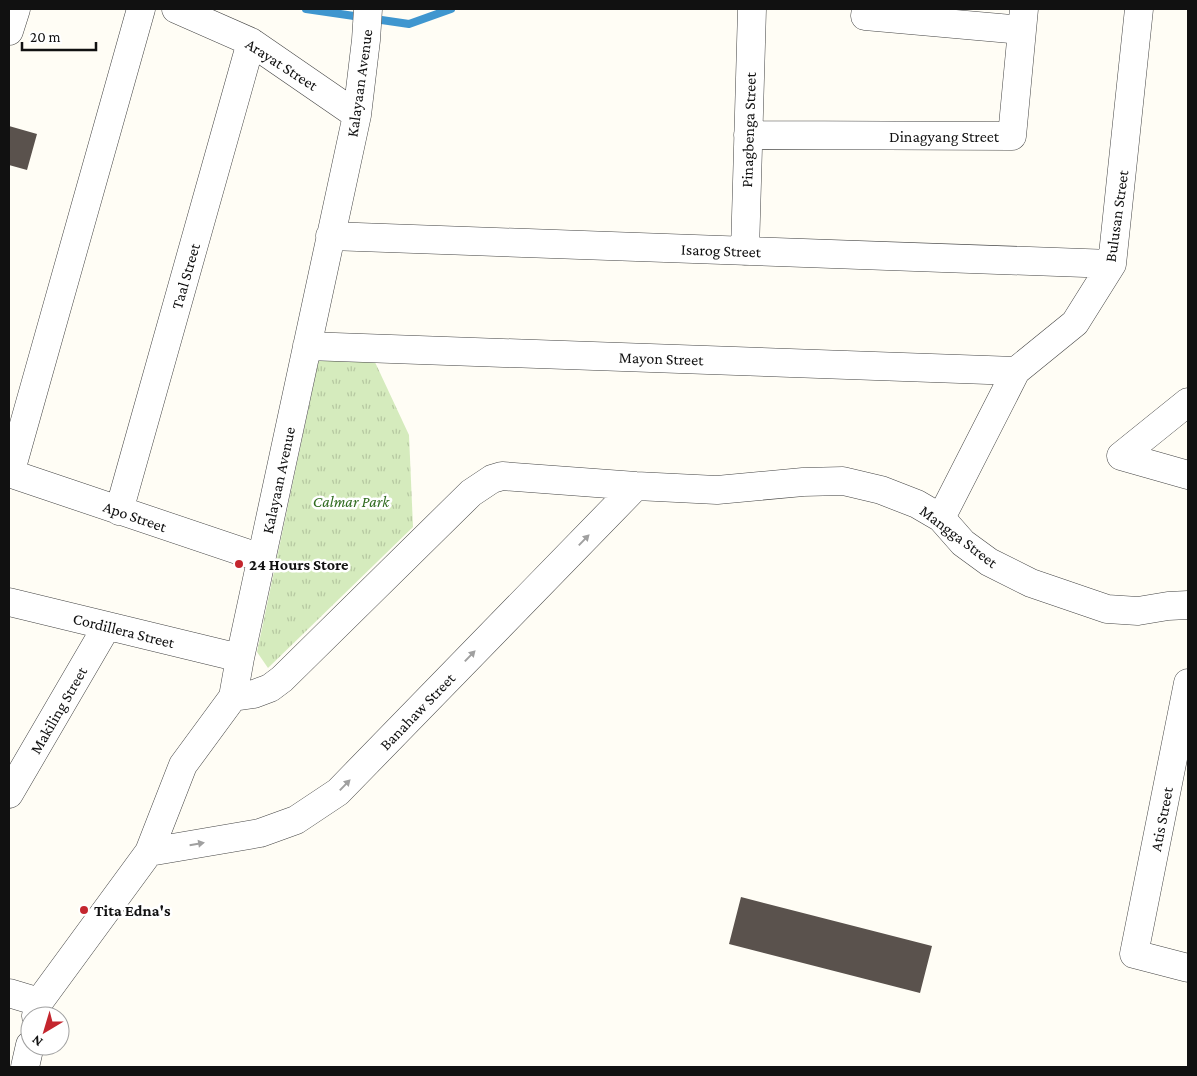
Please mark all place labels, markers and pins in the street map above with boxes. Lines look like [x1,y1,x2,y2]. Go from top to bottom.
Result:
place label: 24 Hours Store [249,556,349,573]
marker: 24 Hours Store [233,558,245,570]
place label: Tita Edna's [94,902,171,919]
marker: Tita Edna's [78,904,90,916]

